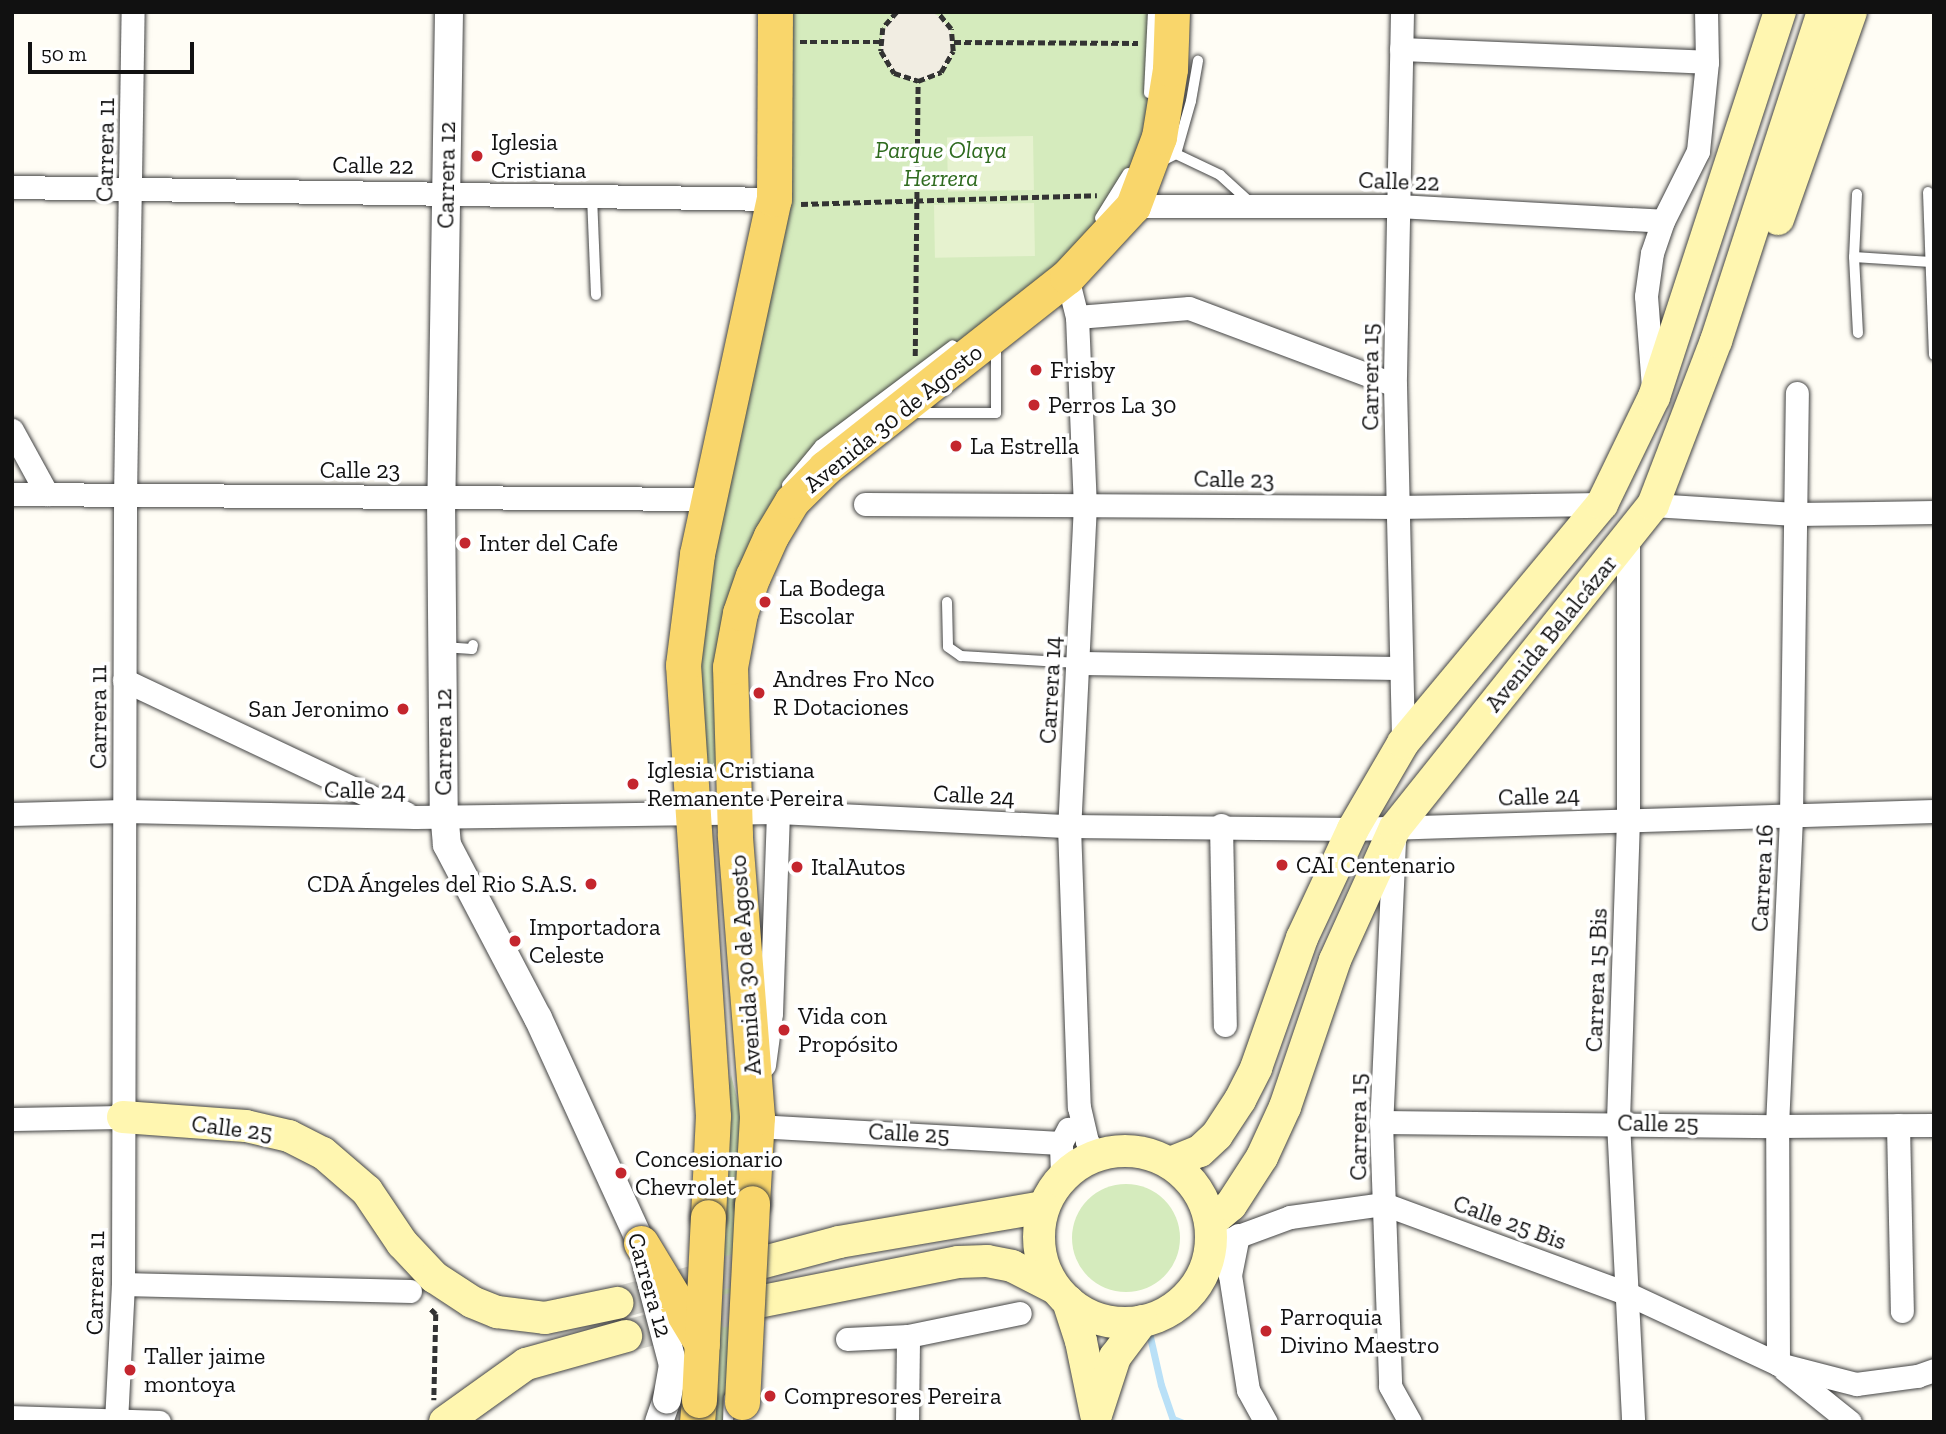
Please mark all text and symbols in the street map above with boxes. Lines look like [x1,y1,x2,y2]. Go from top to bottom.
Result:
scale bar [32,28,198,72]
text: 50 m [41,41,87,66]
street label: Carrera 11 [90,98,120,202]
street label: Carrera 12 [431,121,461,229]
place label: Iglesia Cristiana [491,128,586,184]
park label: Parque Olaya Herrera [875,136,1007,192]
marker: Iglesia Cristiana [469,148,485,164]
street label: Calle 22 [332,150,414,180]
street label: Calle 22 [1358,165,1440,197]
street label: Carrera 15 [1356,323,1384,431]
street label: Avenida 30 de Agosto [798,337,988,499]
place label: Frisby [1050,356,1115,384]
marker: Frisby [1028,362,1044,378]
place label: Perros La 30 [1048,391,1177,419]
marker: Perros La 30 [1026,397,1042,413]
place label: La Estrella [970,432,1079,460]
marker: La Estrella [948,438,964,454]
street label: Calle 23 [320,456,400,484]
street label: Calle 23 [1193,464,1275,494]
place label: Inter del Cafe [479,529,618,557]
marker: Inter del Cafe [457,535,473,551]
street label: Avenida Belalcázar [1479,549,1623,717]
place label: La Bodega Escolar [779,574,885,630]
marker: La Bodega Escolar [757,594,773,610]
street label: Carrera 14 [1033,635,1067,745]
street label: Carrera 11 [84,665,112,769]
place label: Andres Fro Nco R Dotaciones [773,665,935,721]
marker: Andres Fro Nco R Dotaciones [751,685,767,701]
street label: Carrera 12 [429,688,457,796]
place label: San Jeronimo [248,695,389,723]
marker: San Jeronimo [395,701,411,717]
place label: Iglesia Cristiana Remanente Pereira [647,756,844,812]
street label: Calle 24 [324,775,406,805]
marker: Iglesia Cristiana Remanente Pereira [625,776,641,792]
street label: Calle 24 [932,778,1016,812]
street label: Calle 24 [1498,780,1580,812]
street label: Carrera 16 [1745,824,1779,932]
place label: CAI Centenario [1296,851,1455,879]
street label: Avenida 30 de Agosto [723,853,767,1077]
place label: ItalAutos [811,853,906,881]
marker: CAI Centenario [1274,857,1290,873]
marker: ItalAutos [789,859,805,875]
place label: CDA Ángeles del Rio S.A.S. [306,870,577,898]
marker: CDA Ángeles del Rio S.A.S. [583,876,599,892]
street label: Carrera 15 Bis [1579,907,1613,1053]
place label: Importadora Celeste [529,913,661,969]
marker: Importadora Celeste [507,933,523,949]
place label: Vida con Propósito [798,1002,898,1058]
marker: Vida con Propósito [776,1022,792,1038]
street label: Carrera 15 [1344,1073,1372,1181]
street label: Calle 25 [1617,1108,1699,1138]
street label: Calle 25 [190,1109,274,1147]
street label: Calle 25 [868,1116,950,1150]
place label: Concesionario Chevrolet [635,1145,783,1201]
marker: Concesionario Chevrolet [613,1165,629,1181]
street label: Calle 25 Bis [1449,1188,1571,1256]
street label: Carrera 12 [621,1229,679,1341]
street label: Carrera 11 [80,1231,110,1335]
place label: Parroquia Divino Maestro [1280,1303,1439,1359]
marker: Parroquia Divino Maestro [1258,1323,1274,1339]
place label: Taller jaime montoya [144,1342,266,1398]
marker: Taller jaime montoya [122,1362,138,1378]
place label: Compresores Pereira [784,1382,1002,1410]
marker: Compresores Pereira [762,1388,778,1404]

